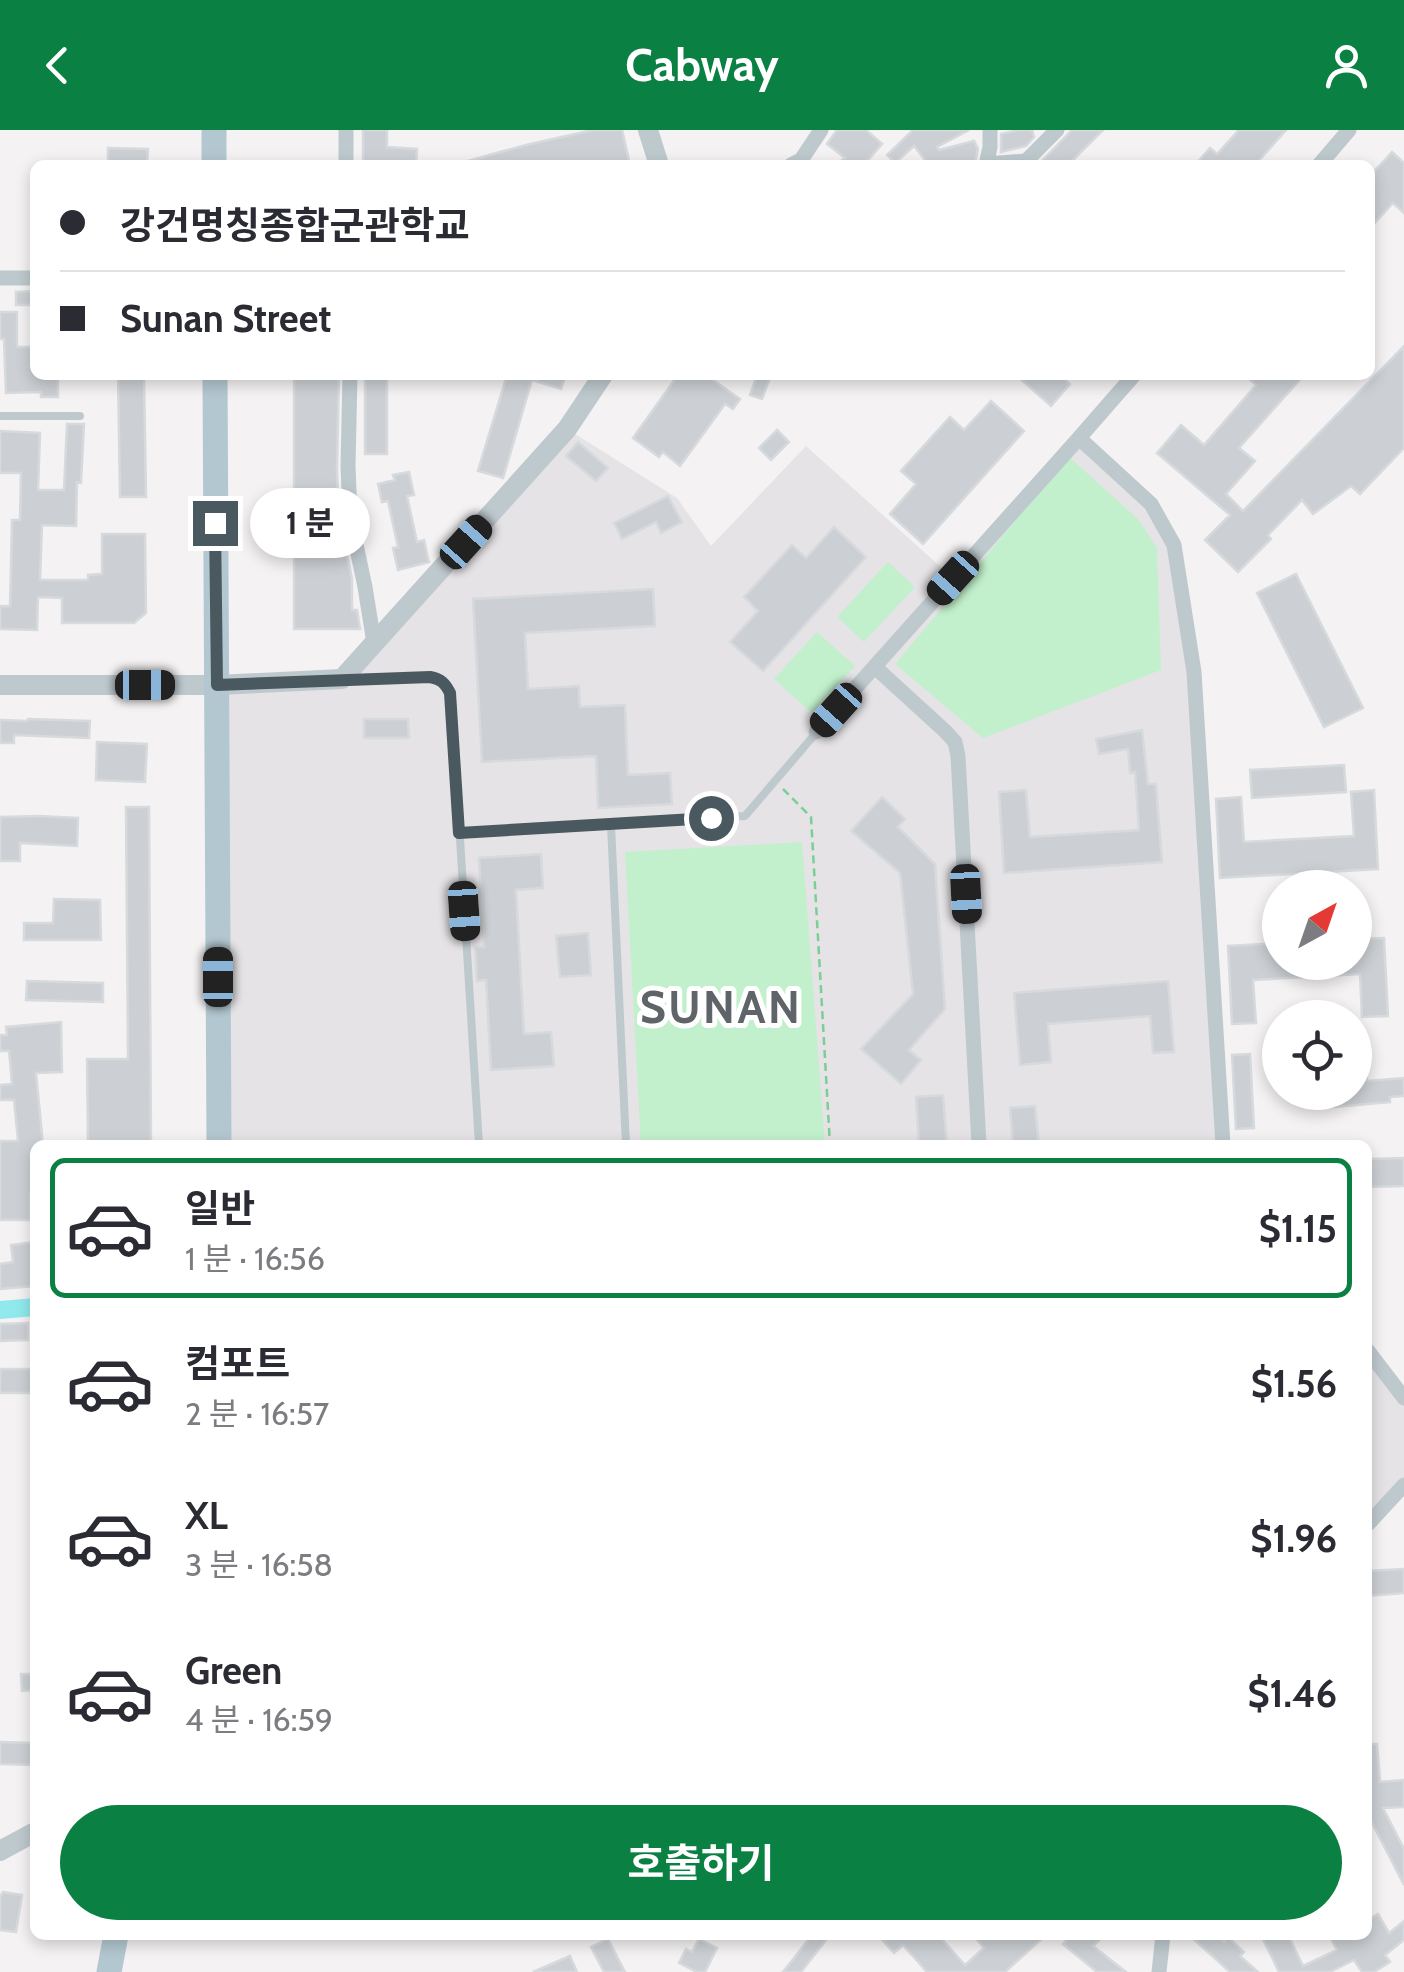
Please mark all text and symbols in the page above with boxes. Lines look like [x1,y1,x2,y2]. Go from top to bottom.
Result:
icon: back [30,38,85,93]
text: Cabway [625,38,779,92]
icon: person [1319,38,1374,93]
text: 강건명칭종합군관학교 [120,202,470,249]
text: Sunan Street [120,295,331,342]
callout: 1 분 [250,488,370,558]
route end [193,501,238,546]
text: 1 분 [286,503,334,542]
car [435,510,497,574]
car [922,546,984,610]
car [115,670,175,700]
car [805,678,867,742]
route start [689,796,734,841]
car [949,863,983,925]
north arrow [1262,870,1372,980]
map controls [1262,870,1372,1110]
car [447,880,481,942]
car [203,947,233,1007]
district label: SUNAN [640,980,802,1034]
button: locate [1262,1000,1372,1110]
icon: car [65,1183,155,1273]
text: 일반 [185,1185,255,1232]
text: $1.15 [1259,1205,1337,1252]
text: 1 분 · 16:56 [185,1239,325,1278]
icon: car [65,1338,155,1428]
text: 컴포트 [185,1340,290,1387]
text: $1.56 [1251,1360,1337,1407]
text: 2 분 · 16:57 [185,1394,329,1433]
text: XL [185,1492,228,1539]
icon: car [65,1493,155,1583]
text: $1.96 [1250,1515,1337,1562]
text: 3 분 · 16:58 [185,1545,333,1584]
text: Green [185,1647,282,1694]
icon: car [65,1648,155,1738]
text: $1.46 [1248,1670,1337,1717]
text: 4 분 · 16:59 [185,1700,333,1739]
button: 호출하기 [60,1805,1342,1920]

